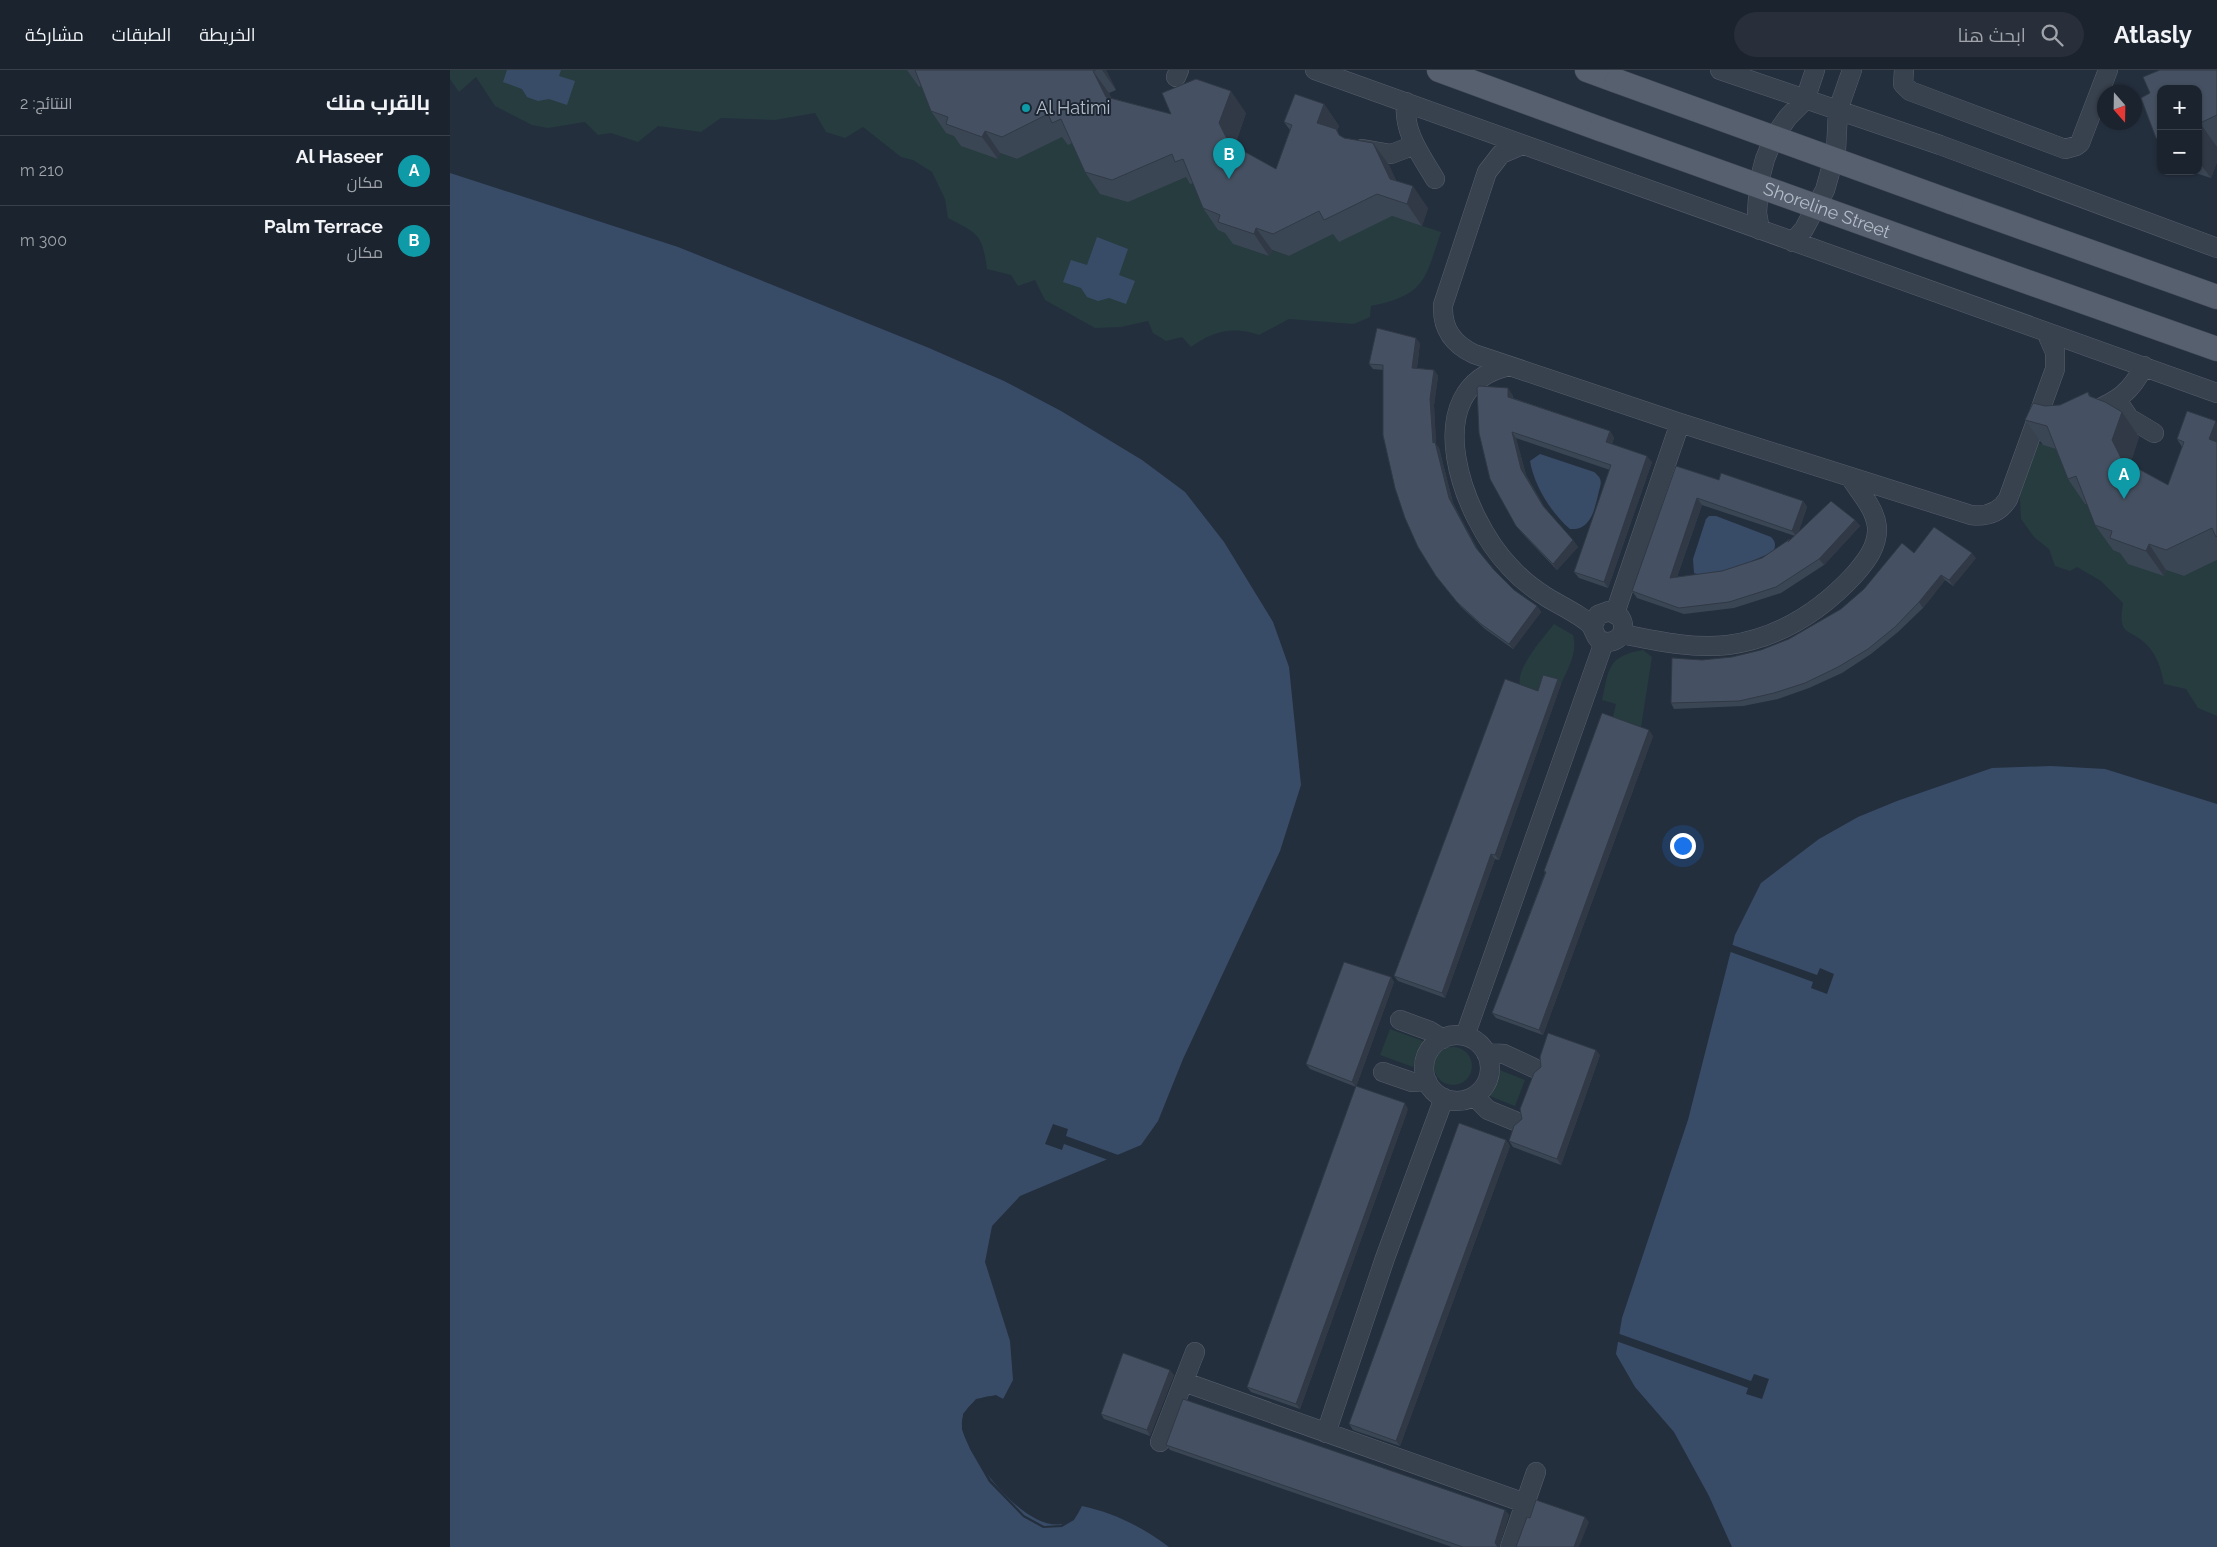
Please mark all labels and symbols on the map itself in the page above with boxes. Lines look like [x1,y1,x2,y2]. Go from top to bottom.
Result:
north arrow [2097,85,2142,130]
place label: Al Hatimi [1036,97,1110,118]
marker: Al Hatimi [1020,102,1032,114]
pin: B [1213,138,1245,179]
street label: Shoreline Street [1761,178,1893,242]
pin: A [2108,458,2140,499]
your location [1670,833,1696,859]

